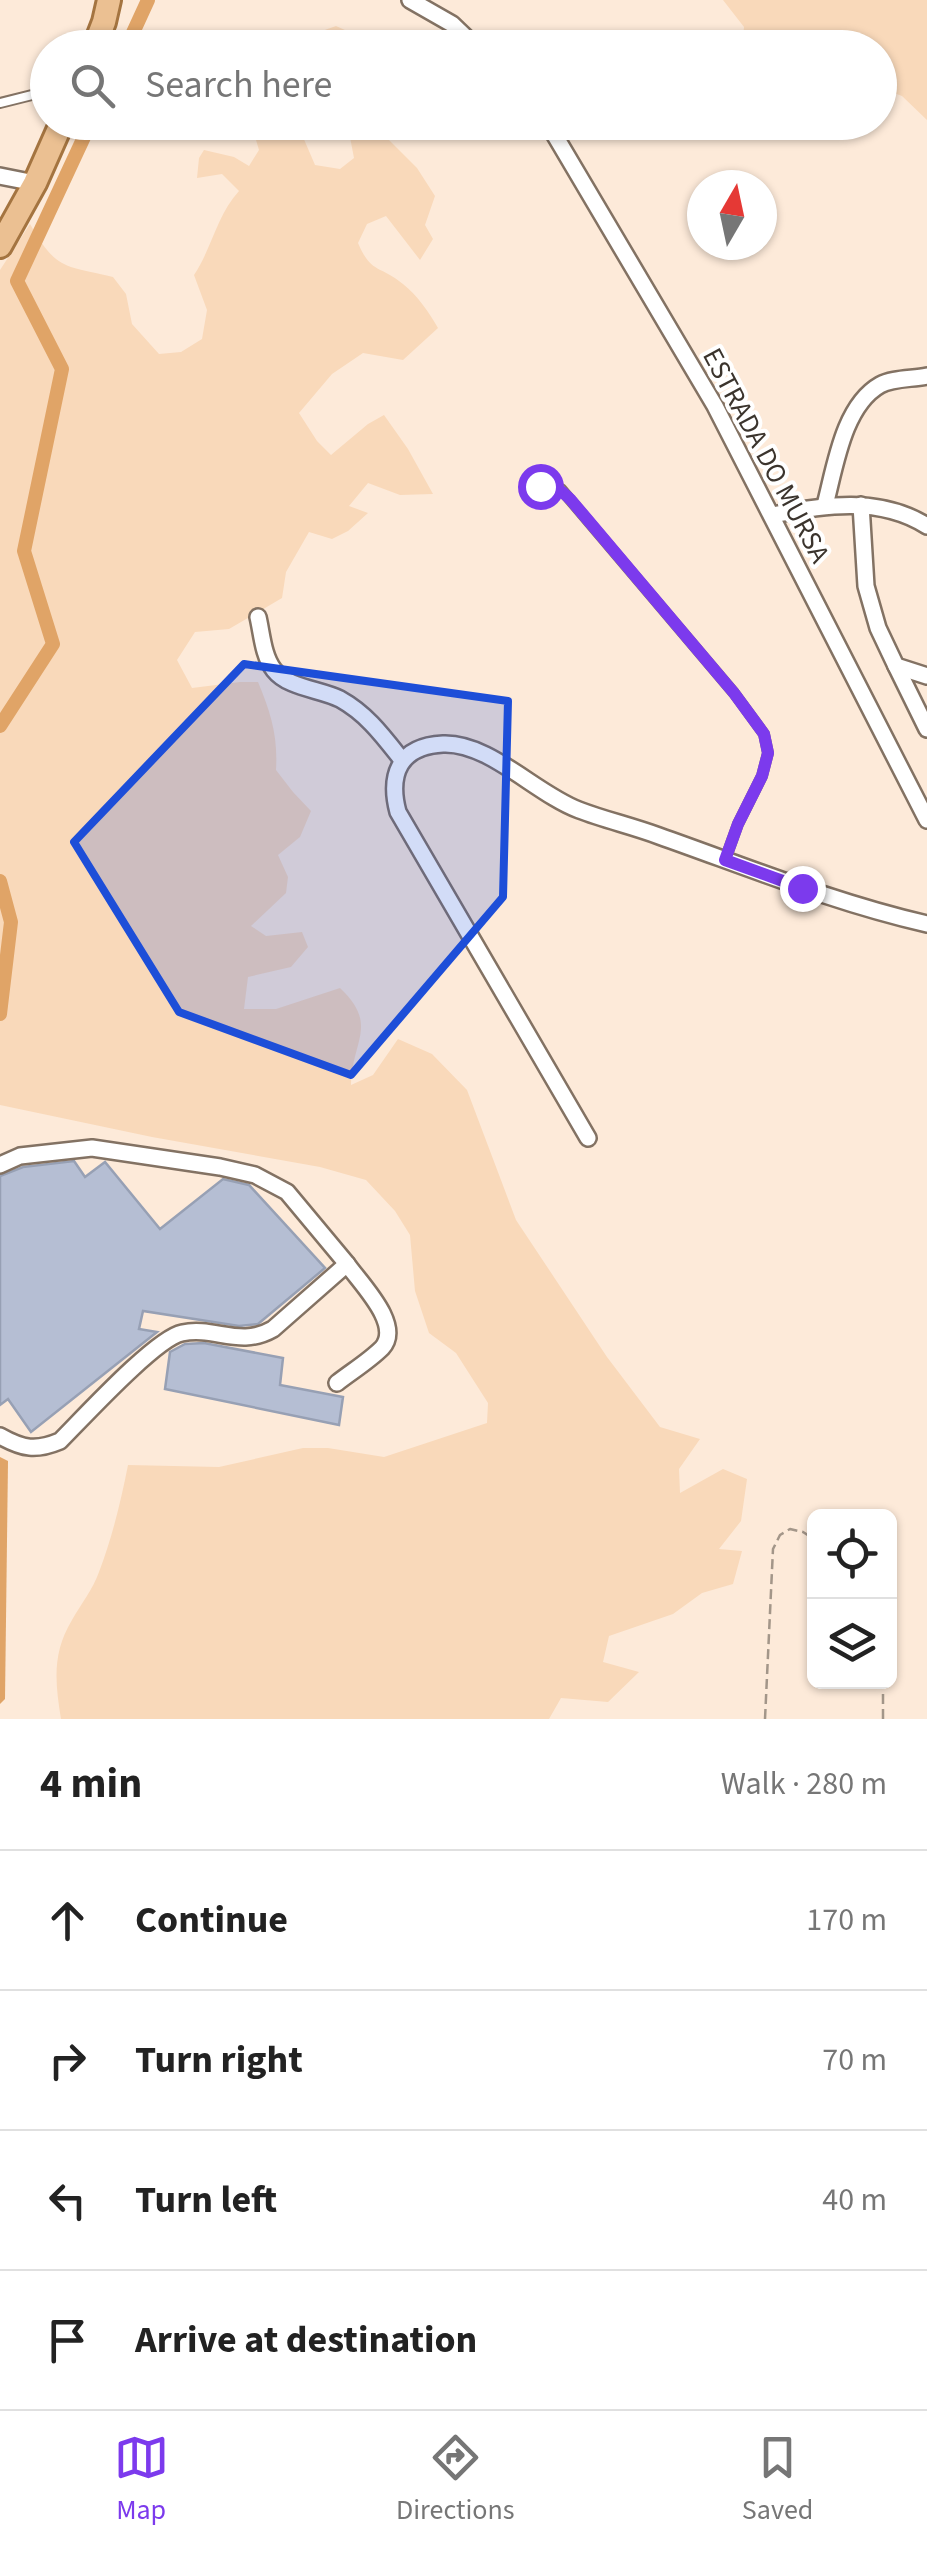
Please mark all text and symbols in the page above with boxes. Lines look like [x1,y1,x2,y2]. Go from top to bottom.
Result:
search box [30,30,897,140]
icon: search [65,58,120,113]
text: Search here [145,58,332,112]
north arrow [687,170,777,260]
street label: ESTRADA DO MURSA [692,341,840,571]
route start [518,464,564,510]
route end [780,866,826,912]
map controls [807,1509,897,1689]
button: locate [807,1509,897,1599]
button: layers [807,1599,897,1689]
text: 4 min [40,1754,142,1814]
text: Walk · 280 m [721,1761,887,1807]
icon: ahead [40,1893,95,1948]
text: Continue [135,1893,288,1947]
text: 170 m [806,1897,887,1943]
icon: right [40,2033,95,2088]
text: Turn right [135,2033,303,2087]
text: 70 m [822,2037,887,2083]
icon: left [40,2173,95,2228]
text: Turn left [135,2173,277,2227]
text: 40 m [822,2177,887,2223]
icon: arrive [40,2313,95,2368]
text: Arrive at destination [135,2313,477,2367]
tab: Map [114,2430,169,2530]
tab: Directions [396,2430,515,2530]
tab: Saved [742,2430,813,2530]

